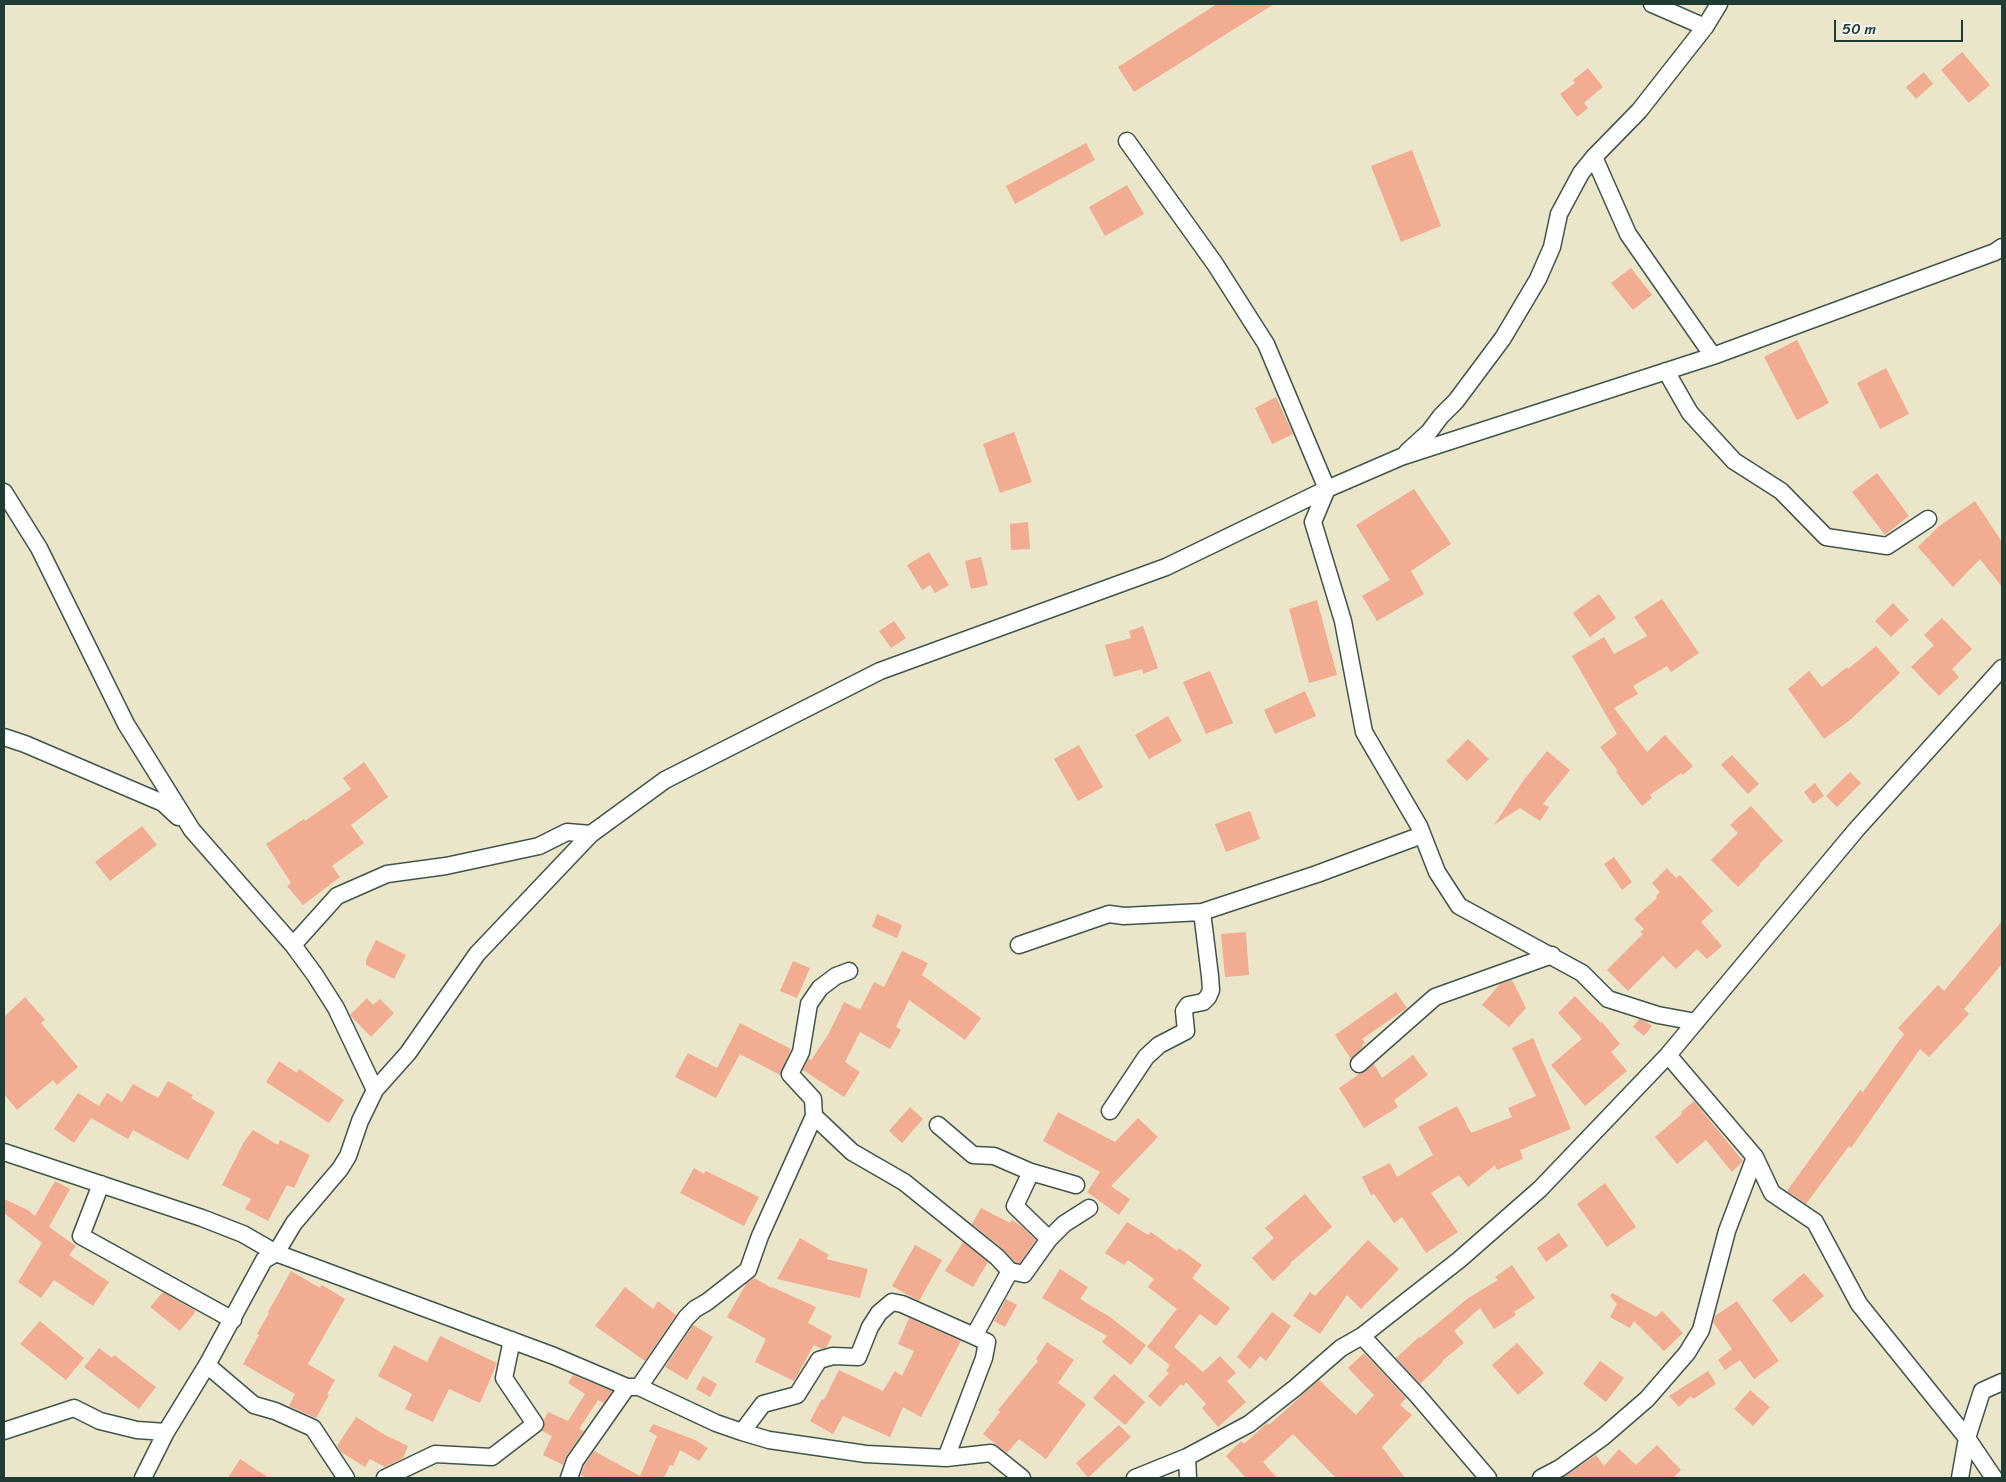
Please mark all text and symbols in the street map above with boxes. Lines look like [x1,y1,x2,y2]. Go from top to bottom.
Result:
scale bar [1836,10,1965,42]
text: 50 m [1842,16,1876,42]

